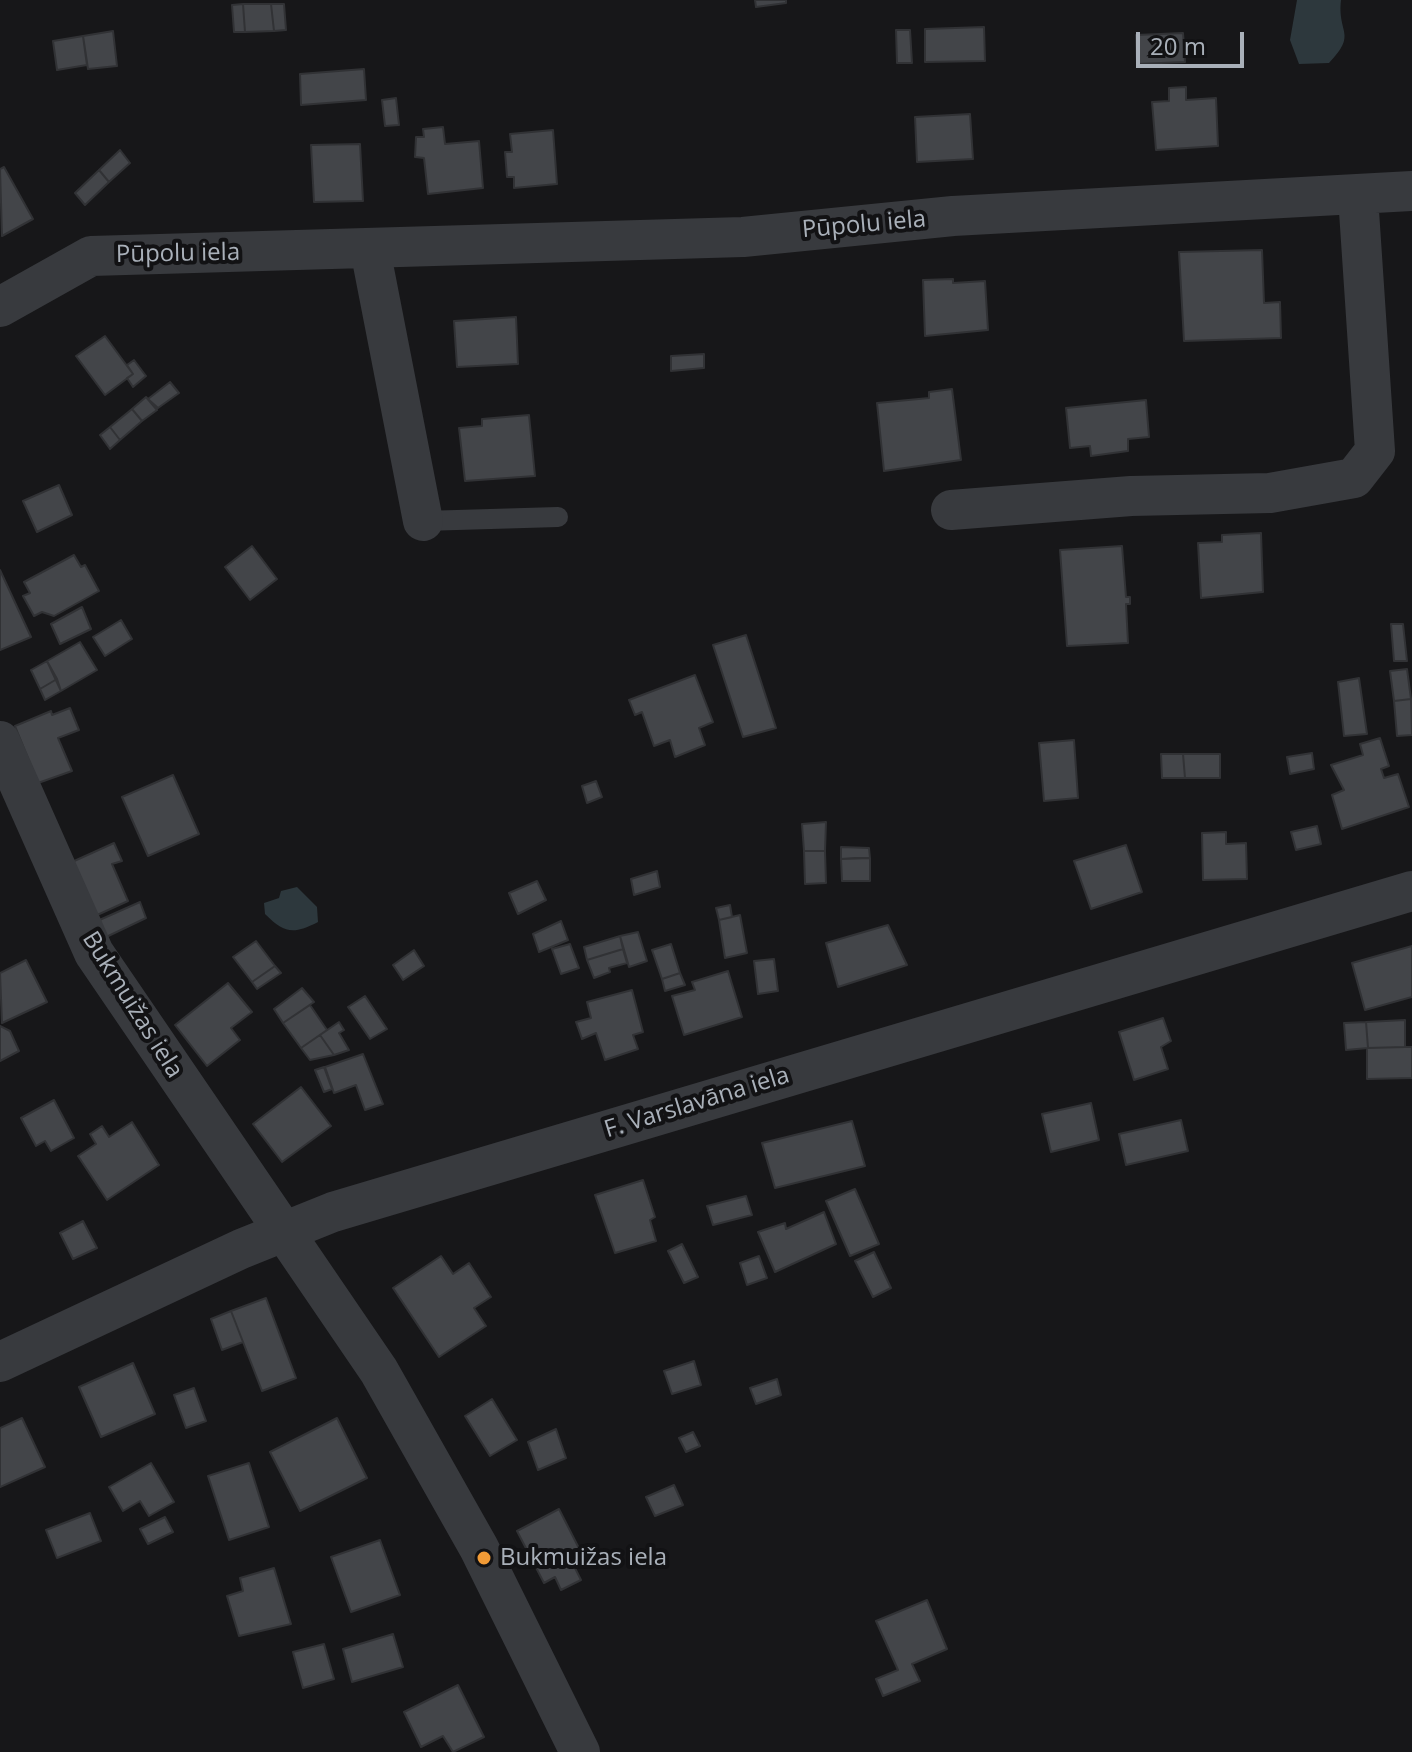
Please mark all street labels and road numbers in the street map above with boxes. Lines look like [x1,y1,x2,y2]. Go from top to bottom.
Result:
street label: Pūpolu iela [801,205,927,245]
street label: Pūpolu iela [116,239,240,269]
street label: Bukmuižas iela [76,927,188,1083]
street label: F. Varslavāna iela [601,1061,793,1145]

